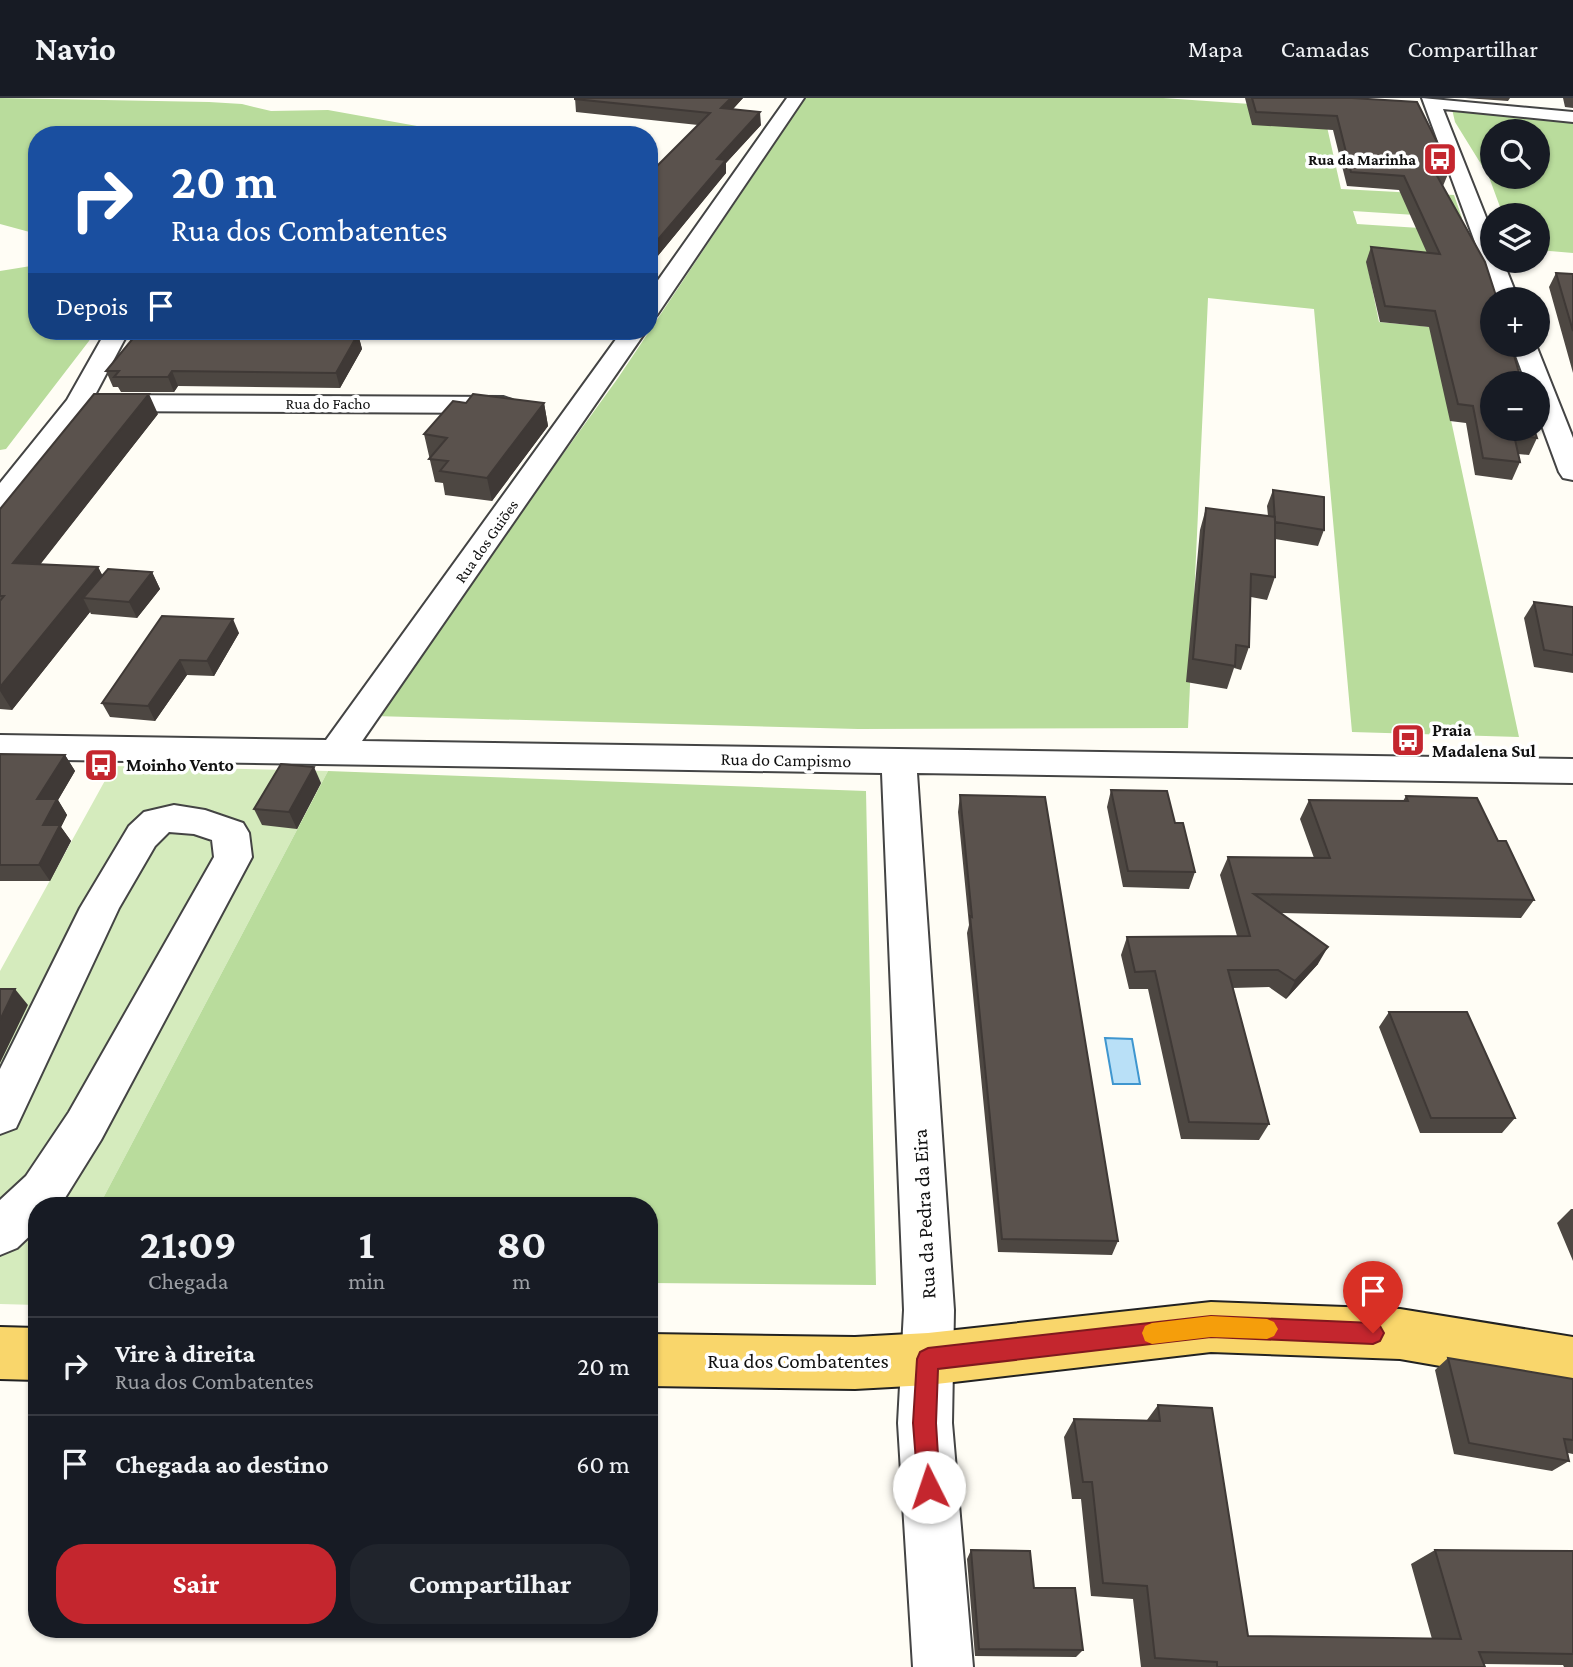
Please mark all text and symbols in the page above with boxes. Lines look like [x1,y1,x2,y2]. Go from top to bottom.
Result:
text: Navio [35,30,116,67]
text: Mapa [1188,35,1243,62]
text: Camadas [1281,35,1369,62]
text: Compartilhar [1407,35,1538,62]
map controls [1480,119,1550,441]
button: search [1480,119,1550,189]
bus stop icon: Rua da Marinha [1421,140,1459,178]
place label: Rua da Marinha [1308,151,1416,168]
icon: right [56,154,147,245]
text: 20 m [171,154,277,209]
button: layers [1480,203,1550,273]
text: Rua dos Combatentes [171,212,448,248]
icon: arrive [142,287,180,325]
button: + [1480,287,1550,357]
text: Depois [56,292,128,321]
button: − [1480,371,1550,441]
street label: Rua do Facho [286,395,371,412]
street label: Rua dos Guiões [452,497,521,586]
place label: Praia Madalena Sul [1432,720,1536,761]
bus stop icon: Praia Madalena Sul [1389,721,1427,759]
bus stop icon: Moinho Vento [82,746,120,784]
street label: Rua do Campismo [720,749,852,771]
place label: Moinho Vento [126,755,234,775]
street label: Rua da Pedra da Eira [908,1128,940,1300]
text: 21:09 [139,1220,237,1267]
text: 1 [359,1220,374,1267]
text: 80 [497,1220,546,1267]
pin [1343,1261,1403,1333]
text: Chegada [148,1268,228,1294]
text: min [348,1268,385,1294]
text: m [512,1268,531,1294]
icon: arrive [1354,1272,1392,1310]
text: Vire à direita [115,1339,255,1368]
icon: right [56,1347,94,1385]
street label: Rua dos Combatentes [707,1349,889,1373]
text: 20 m [577,1352,630,1381]
text: Rua dos Combatentes [115,1368,314,1394]
icon: arrive [56,1445,94,1483]
text: Chegada ao destino [115,1450,329,1479]
text: 60 m [576,1450,630,1479]
position arrow [892,1450,966,1524]
button: Sair [56,1544,336,1624]
button: Compartilhar [350,1544,630,1624]

